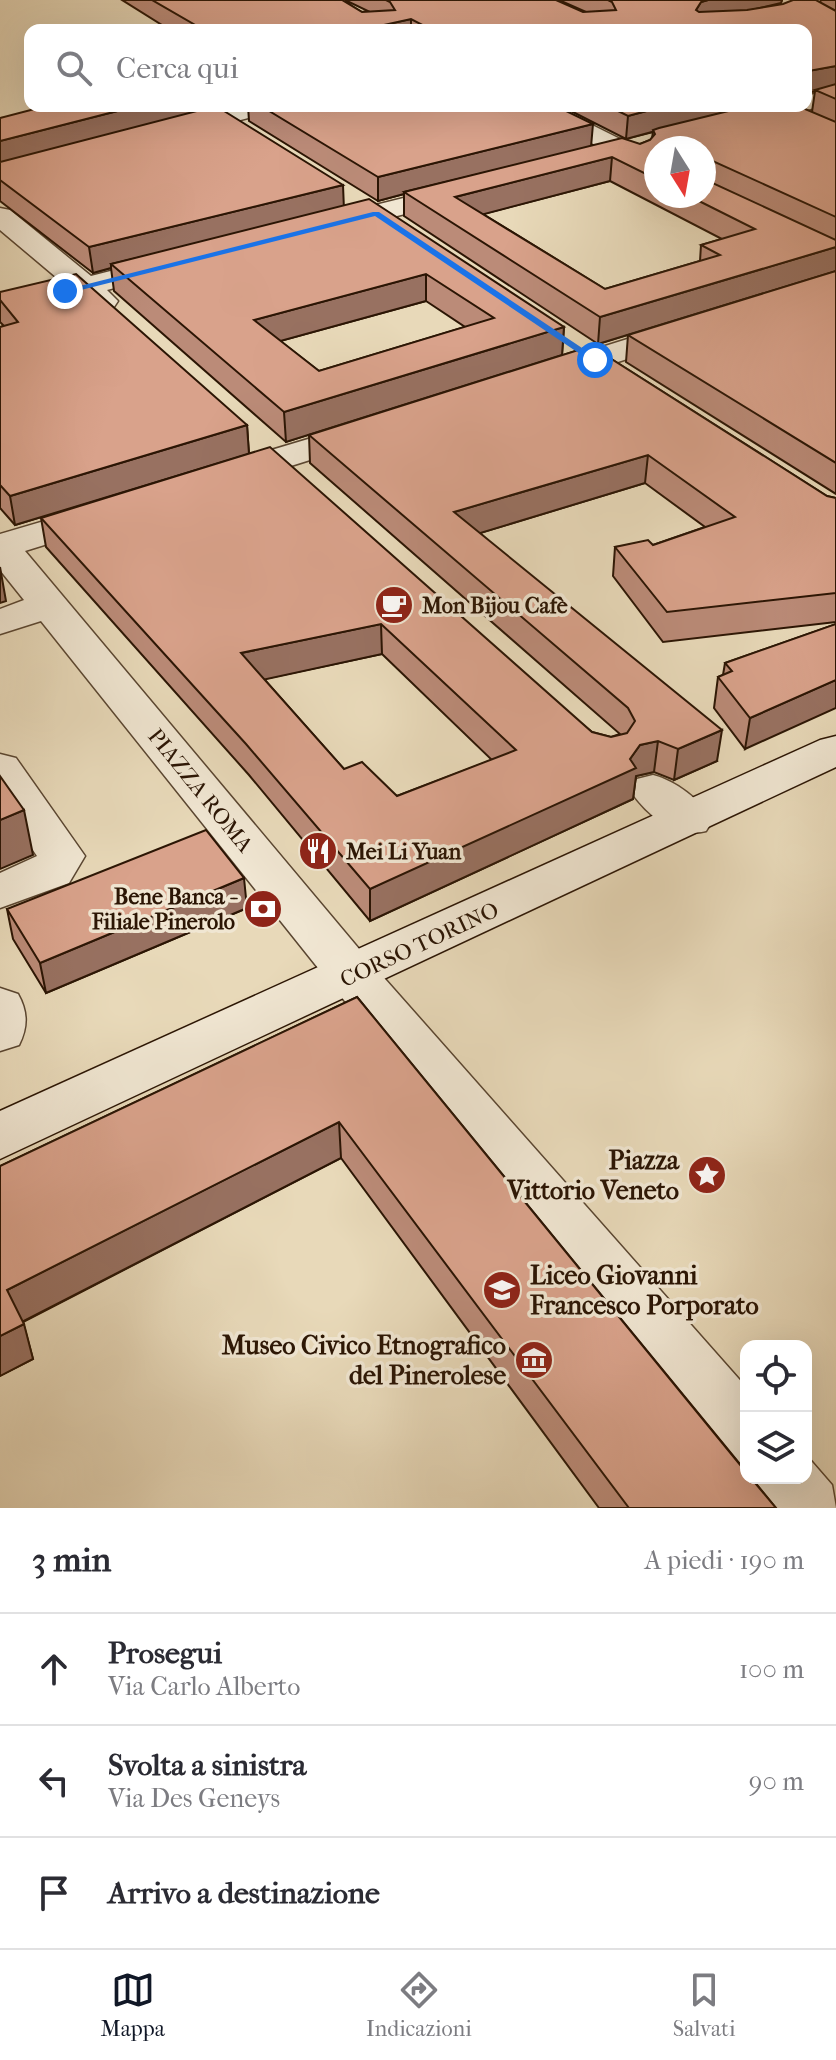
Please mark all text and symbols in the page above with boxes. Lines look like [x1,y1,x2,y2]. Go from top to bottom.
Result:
search box [24,24,812,112]
icon: search [52,46,96,90]
text: Cerca qui [116,51,239,86]
north arrow [644,136,716,208]
route end [47,273,83,309]
route start [577,342,613,378]
cafe icon: Mon Bijou Cafè [373,584,415,626]
place label: Mon Bijou Cafè [421,593,568,619]
street label: PIAZZA ROMA [142,724,258,858]
restaurant icon: Mei Li Yuan [297,830,339,872]
place label: Mei Li Yuan [345,839,462,865]
place label: Bene Banca - Filiale Pinerolo [91,884,238,935]
bank icon: Bene Banca - Filiale Pinerolo [242,888,284,930]
street label: CORSO TORINO [336,897,503,993]
place label: Piazza Vittorio Veneto [506,1145,680,1206]
place icon: Piazza Vittorio Veneto [686,1154,728,1196]
place label: Liceo Giovanni Francesco Porporato [529,1260,759,1321]
school or university icon: Liceo Giovanni Francesco Porporato [481,1269,523,1311]
place label: Museo Civico Etnografico del Pinerolese [222,1330,506,1391]
museum icon: Museo Civico Etnografico del Pinerolese [513,1339,555,1381]
map controls [740,1340,812,1484]
button: locate [740,1340,812,1412]
button: layers [740,1412,812,1484]
text: 3 min [32,1540,111,1580]
text: A piedi · 190 m [645,1545,804,1576]
text: Prosegui [108,1636,222,1671]
icon: ahead [32,1647,76,1691]
text: 100 m [739,1654,804,1685]
text: Via Carlo Alberto [108,1671,300,1702]
text: Svolta a sinistra [108,1748,306,1783]
icon: left [32,1759,76,1803]
text: 90 m [749,1766,804,1797]
text: Via Des Geneys [108,1783,280,1814]
icon: arrive [32,1871,76,1915]
text: Arrivo a destinazione [108,1876,380,1911]
tab: Mappa [101,1968,165,2042]
tab: Indicazioni [366,1968,472,2042]
tab: Salvati [673,1968,735,2042]

